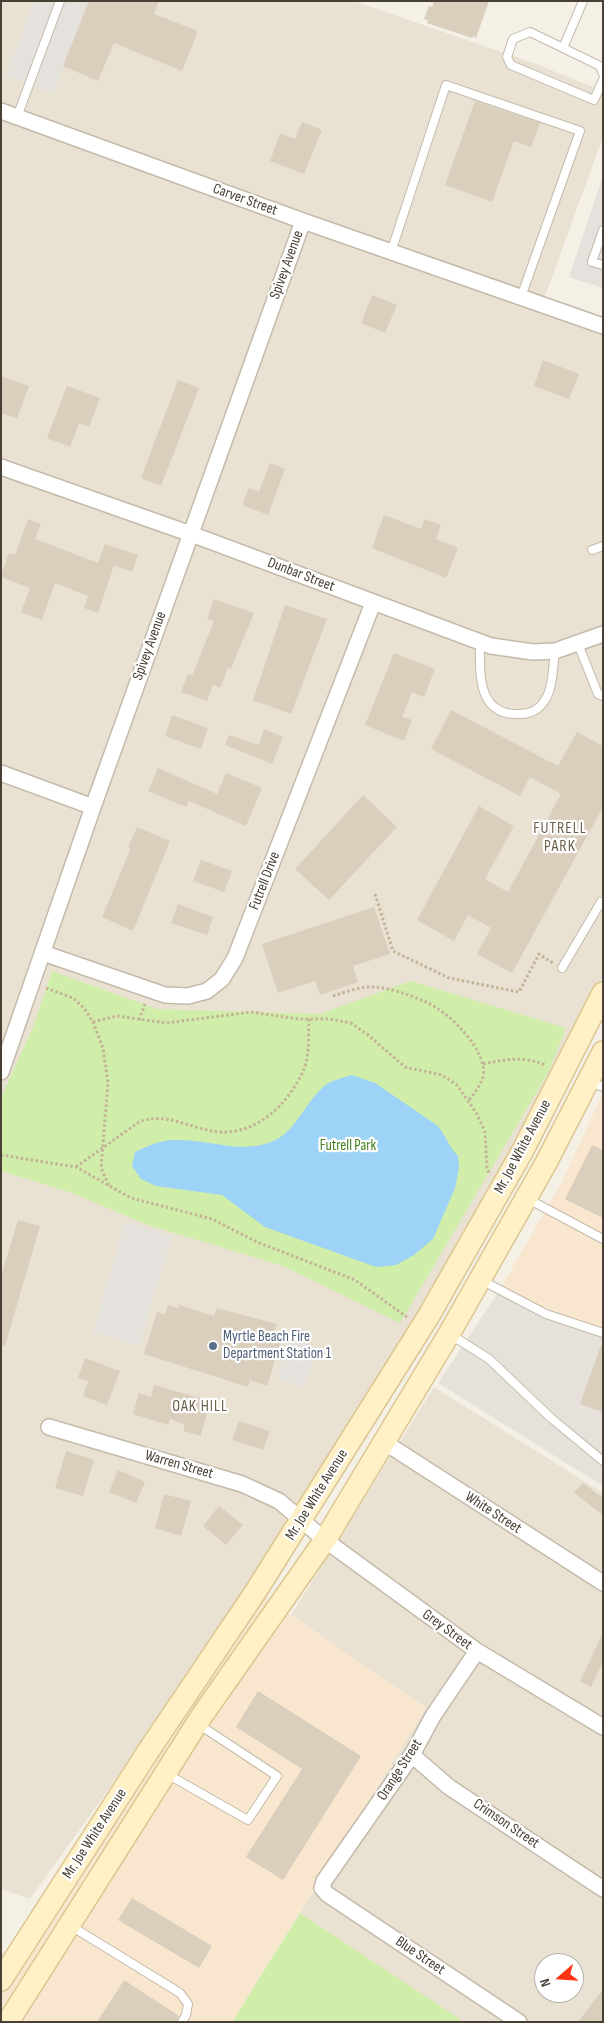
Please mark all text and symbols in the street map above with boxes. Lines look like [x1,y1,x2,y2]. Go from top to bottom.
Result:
street label: Carver Street [210,180,280,220]
street label: Spivey Avenue [266,228,308,302]
street label: Dunbar Street [265,554,337,596]
street label: Spivey Avenue [129,609,171,683]
district label: FUTRELL PARK [532,819,588,857]
street label: Futrell Drive [246,849,284,913]
street label: Mr. Joe White Avenue [491,1097,555,1197]
park label: Futrell Park [320,1137,376,1155]
place label: Myrtle Beach Fire Department Station 1 [223,1328,331,1363]
marker: Myrtle Beach Fire Department Station 1 [207,1340,219,1352]
district label: OAK HILL [171,1397,229,1417]
street label: Mr. Joe White Avenue [282,1446,352,1544]
street label: Warren Street [143,1447,215,1483]
street label: White Street [461,1488,525,1538]
street label: Grey Street [419,1606,475,1654]
street label: Orange Street [373,1736,427,1804]
street label: Mr. Joe White Avenue [59,1786,131,1882]
street label: Crimson Street [469,1795,543,1853]
street label: Blue Street [392,1933,448,1979]
north arrow [534,1953,584,2003]
text: N [536,1976,555,1989]

